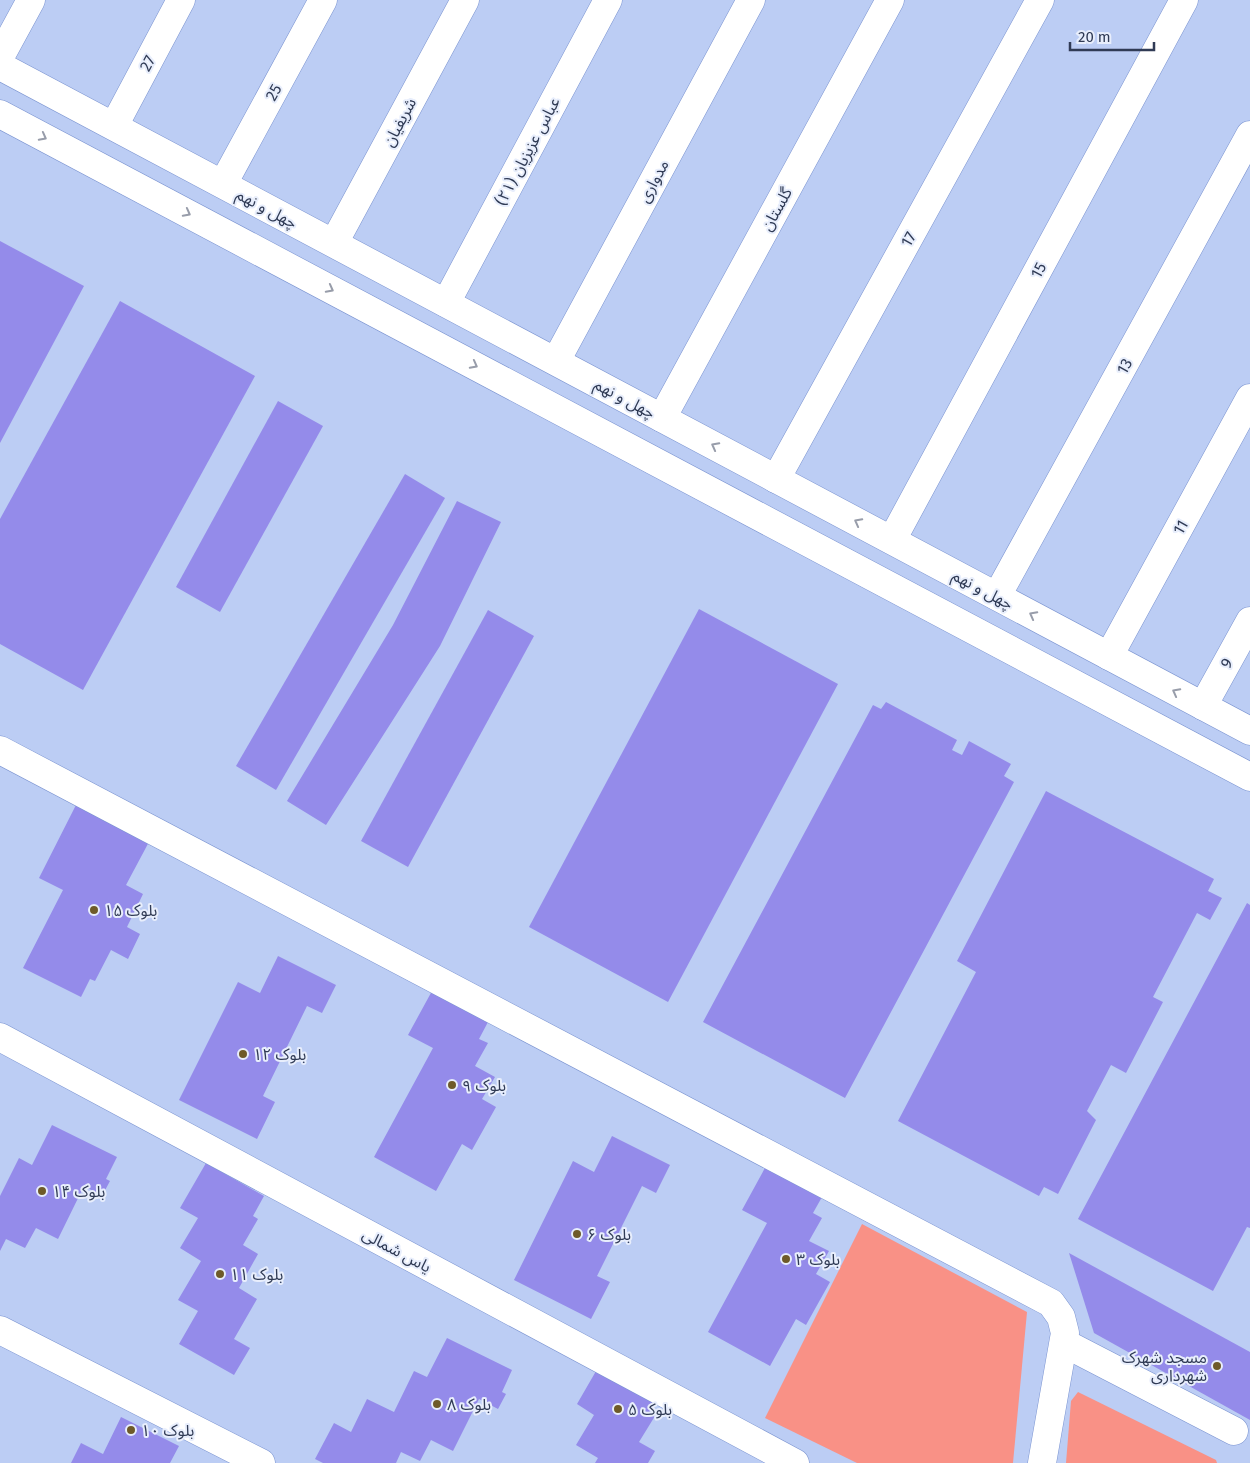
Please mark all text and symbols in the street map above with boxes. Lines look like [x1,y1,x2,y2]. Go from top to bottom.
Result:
scale bar [1070,20,1154,52]
text: 20 m [1078,28,1111,46]
street label: 27 [136,52,159,74]
street label: 25 [261,81,286,104]
street label: عباس عزیزیان (۲۱) [491,94,564,209]
street label: شریفیان [379,95,420,150]
one-way arrow [38,131,47,141]
street label: مدواری [634,157,673,206]
street label: چهل و نهم [232,184,300,235]
street label: گلستان [757,184,796,234]
one-way arrow [181,207,190,217]
street label: 17 [897,228,920,250]
street label: 15 [1027,259,1050,281]
one-way arrow [325,283,334,293]
street label: 13 [1113,355,1136,377]
one-way arrow [469,359,478,369]
street label: چهل و نهم [590,374,658,425]
one-way arrow [711,442,720,452]
street label: 11 [1169,517,1192,538]
one-way arrow [855,519,864,529]
street label: چهل و نهم [948,565,1016,616]
one-way arrow [1029,611,1038,621]
street label: 9 [1216,655,1237,672]
one-way arrow [1172,688,1181,698]
place label: بلوک ۱۵ [104,901,157,920]
marker: بلوک ۱۵ [88,904,100,916]
place label: بلوک ۱۲ [253,1045,306,1064]
marker: بلوک ۱۲ [237,1048,249,1060]
place label: بلوک ۹ [462,1076,506,1095]
marker: بلوک ۹ [446,1079,458,1091]
place label: بلوک ۱۴ [52,1182,105,1201]
marker: بلوک ۱۴ [36,1185,48,1197]
street label: یاس شمالی [359,1224,435,1277]
place label: بلوک ۶ [587,1225,631,1244]
marker: بلوک ۶ [571,1228,583,1240]
place label: بلوک ۳ [796,1250,840,1269]
marker: بلوک ۳ [780,1253,792,1265]
place label: بلوک ۱۱ [230,1265,283,1284]
marker: بلوک ۱۱ [214,1268,226,1280]
place label: مسجد شهرک شهرداری [1122,1348,1207,1385]
marker: مسجد شهرک شهرداری [1211,1360,1223,1372]
place label: بلوک ۸ [447,1395,491,1414]
marker: بلوک ۸ [431,1398,443,1410]
place label: بلوک ۵ [628,1400,672,1419]
marker: بلوک ۵ [612,1403,624,1415]
place label: بلوک ۱۰ [141,1421,194,1440]
marker: بلوک ۱۰ [125,1424,137,1436]

